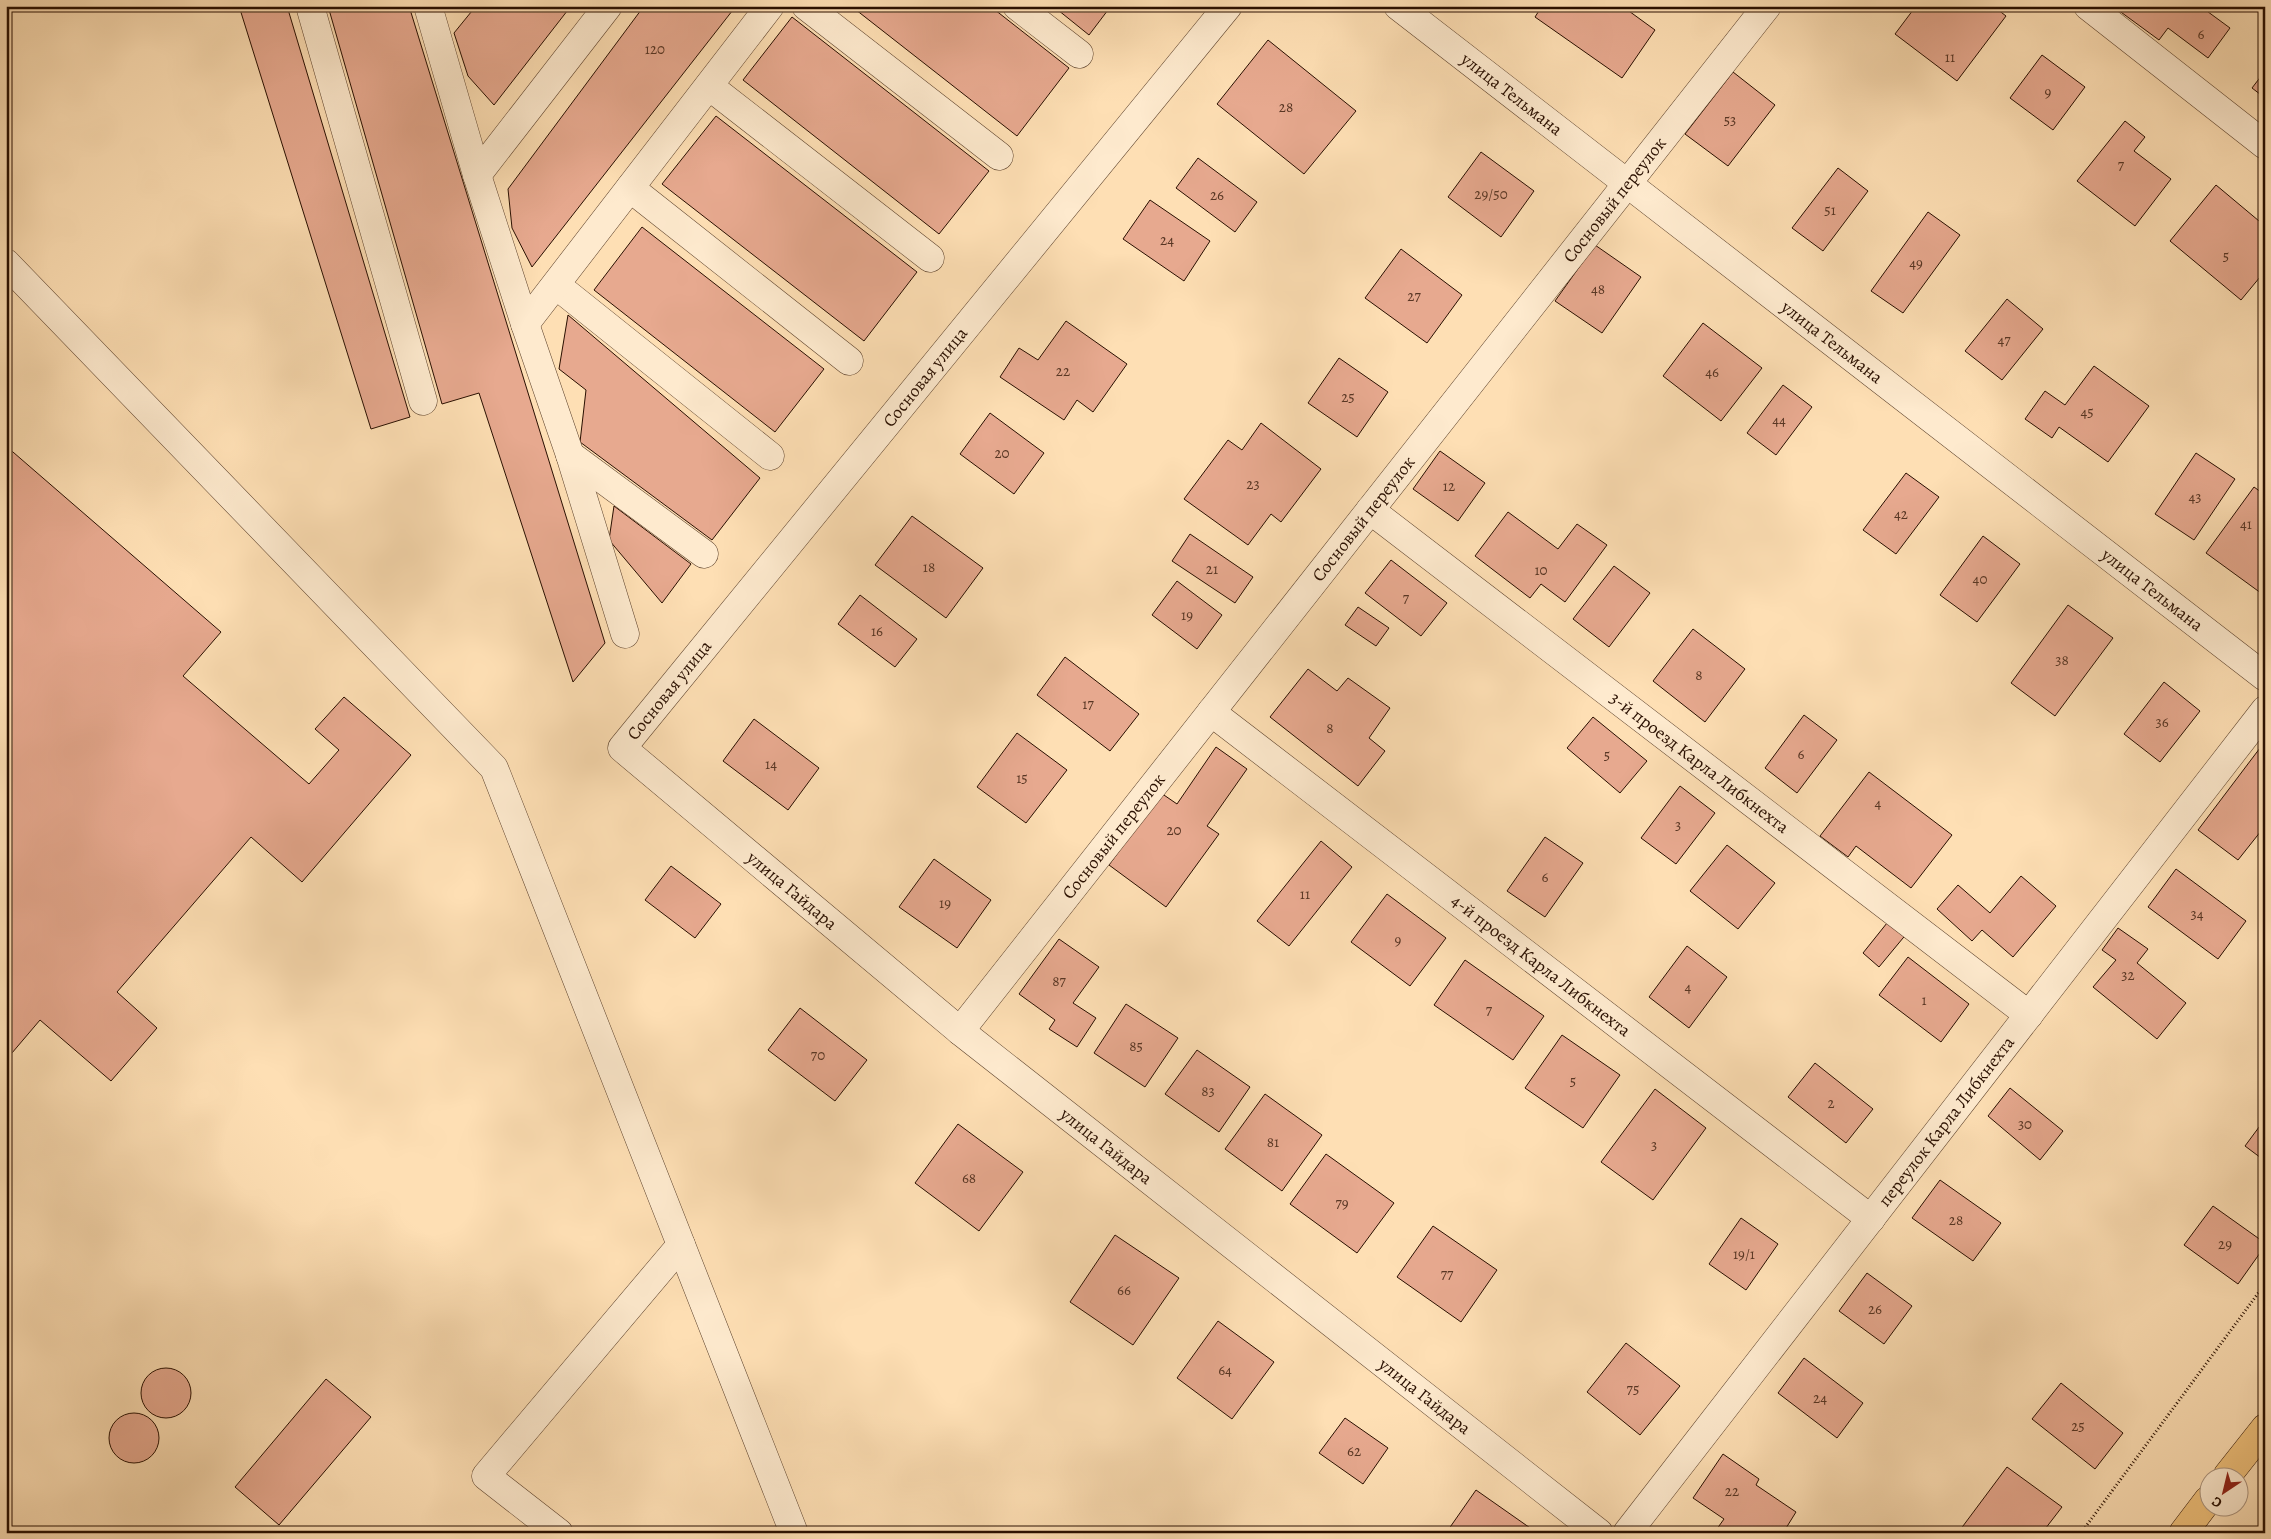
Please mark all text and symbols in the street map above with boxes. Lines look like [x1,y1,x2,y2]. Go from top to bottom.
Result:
house number: 6 [2198,24,2205,44]
house number: 120 [645,39,665,59]
street label: улица Тельмана [1455,47,1568,142]
house number: 11 [1945,47,1955,67]
house number: 9 [2045,82,2052,102]
house number: 28 [1279,97,1293,117]
house number: 53 [1724,110,1736,130]
street label: Сосновый переулок [1557,132,1671,268]
house number: 7 [2118,155,2125,175]
house number: 29/50 [1474,184,1508,204]
house number: 26 [1210,185,1224,205]
house number: 51 [1824,200,1836,220]
house number: 24 [1160,230,1174,250]
house number: 5 [2223,246,2229,266]
house number: 49 [1909,253,1923,273]
house number: 48 [1591,279,1605,299]
house number: 27 [1407,286,1421,306]
street label: улица Тельмана [1776,294,1889,389]
street label: Сосновая улица [877,321,973,432]
house number: 47 [1997,330,2011,350]
house number: 22 [1056,361,1070,381]
house number: 46 [1705,362,1719,382]
house number: 25 [1341,387,1355,407]
house number: 45 [2080,402,2094,422]
house number: 44 [1772,410,1786,430]
house number: 20 [994,443,1010,463]
street label: Сосновый переулок [1306,451,1420,587]
house number: 23 [1246,474,1260,494]
house number: 12 [1443,476,1455,496]
house number: 43 [2188,487,2202,507]
house number: 42 [1894,504,1908,524]
house number: 41 [2240,514,2252,534]
street label: улица Тельмана [2096,542,2209,637]
house number: 18 [923,557,935,577]
house number: 21 [1206,559,1218,579]
house number: 10 [1534,560,1548,580]
house number: 40 [1973,569,1987,589]
house number: 7 [1403,588,1410,608]
house number: 19 [1181,605,1193,625]
house number: 16 [871,621,883,641]
street label: Сосновая улица [621,634,717,745]
house number: 38 [2055,650,2069,670]
house number: 8 [1695,665,1703,685]
street label: 3-й проезд Карла Либкнехта [1605,688,1793,838]
house number: 17 [1082,694,1094,714]
house number: 36 [2155,712,2169,732]
house number: 8 [1326,718,1334,738]
house number: 6 [1798,744,1805,764]
house number: 5 [1604,745,1610,765]
house number: 14 [765,754,777,774]
house number: 15 [1016,768,1028,788]
street label: Сосновый переулок [1056,768,1170,904]
house number: 4 [1875,793,1882,813]
house number: 3 [1675,816,1681,834]
house number: 20 [1166,820,1182,840]
street label: улица Гайдара [741,845,843,936]
house number: 6 [1542,867,1549,887]
house number: 11 [1300,884,1310,904]
street label: 4-й проезд Карла Либкнехта [1446,889,1636,1043]
house number: 19 [939,893,951,913]
house number: 34 [2190,904,2204,924]
house number: 9 [1395,930,1402,950]
house number: 32 [2121,965,2135,985]
house number: 87 [1052,971,1066,991]
house number: 4 [1685,977,1692,997]
house number: 1 [1921,990,1927,1010]
house number: 7 [1486,1000,1493,1020]
street label: переулок Карла Либкнехта [1873,1031,2020,1211]
house number: 85 [1129,1036,1143,1056]
house number: 70 [811,1045,825,1065]
house number: 5 [1570,1071,1576,1091]
house number: 83 [1201,1081,1215,1101]
house number: 2 [1827,1093,1835,1113]
street label: улица Гайдара [1054,1102,1158,1190]
house number: 30 [2018,1114,2032,1134]
house number: 81 [1267,1132,1279,1152]
house number: 3 [1651,1135,1657,1155]
house number: 68 [962,1168,976,1188]
house number: 79 [1335,1193,1349,1213]
house number: 28 [1949,1210,1963,1230]
house number: 29 [2218,1234,2232,1254]
house number: 19/1 [1733,1244,1755,1264]
house number: 77 [1441,1264,1454,1284]
house number: 66 [1117,1280,1131,1300]
house number: 26 [1868,1299,1882,1319]
street label: улица Гайдара [1373,1352,1477,1440]
house number: 64 [1218,1360,1232,1380]
house number: 75 [1627,1379,1639,1399]
house number: 24 [1813,1388,1827,1408]
house number: 25 [2071,1416,2085,1436]
house number: 62 [1347,1441,1361,1461]
north arrow [2198,1466,2248,1516]
house number: 22 [1725,1481,1739,1501]
text: С [2208,1492,2226,1512]

